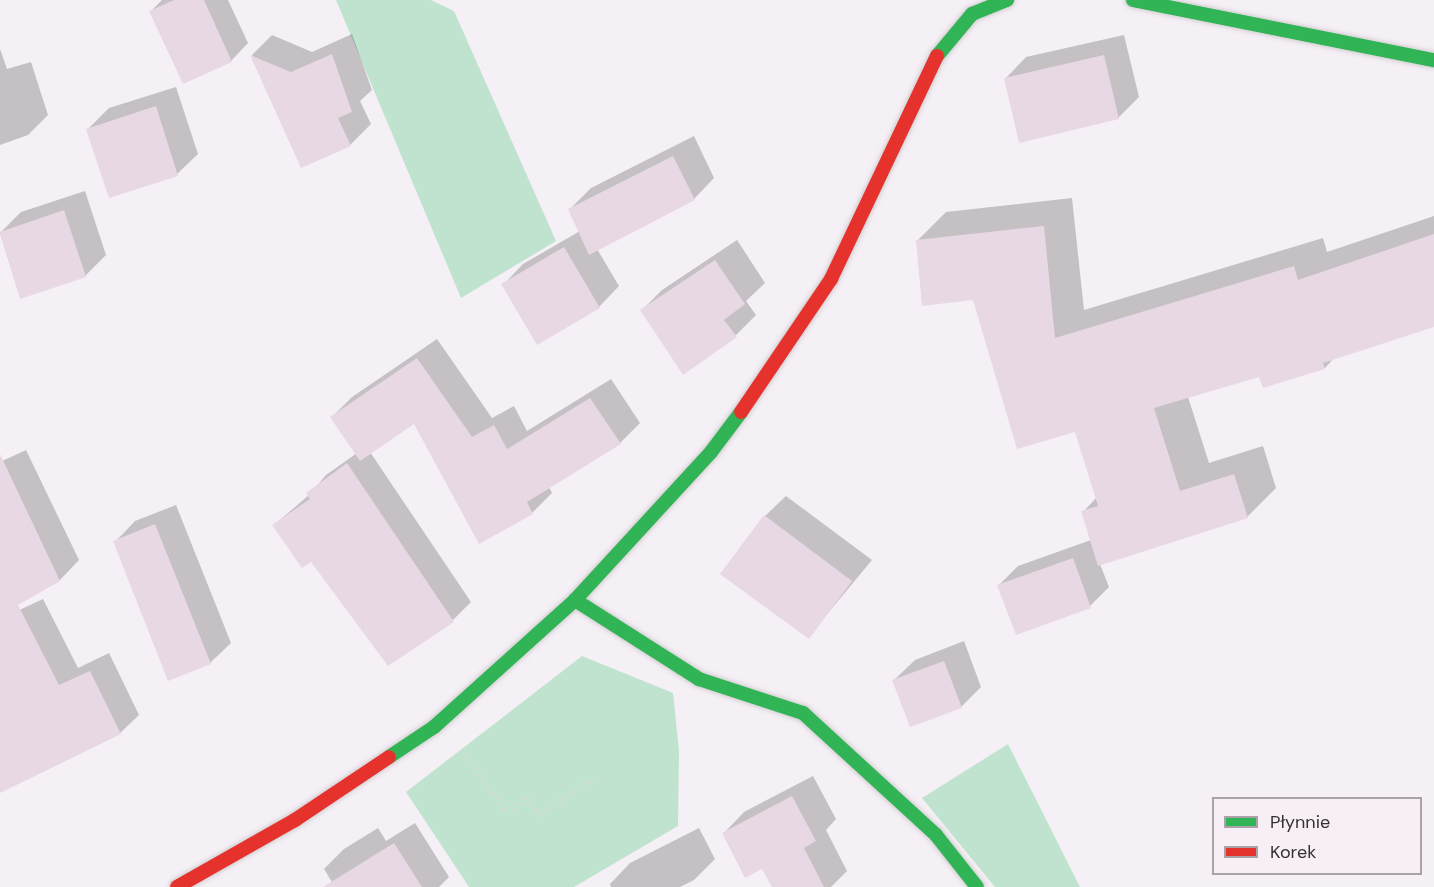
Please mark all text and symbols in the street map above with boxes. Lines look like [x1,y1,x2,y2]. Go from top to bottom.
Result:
legend [1212,797,1422,875]
text: Płynnie [1270,810,1330,834]
text: Korek [1270,840,1316,864]

